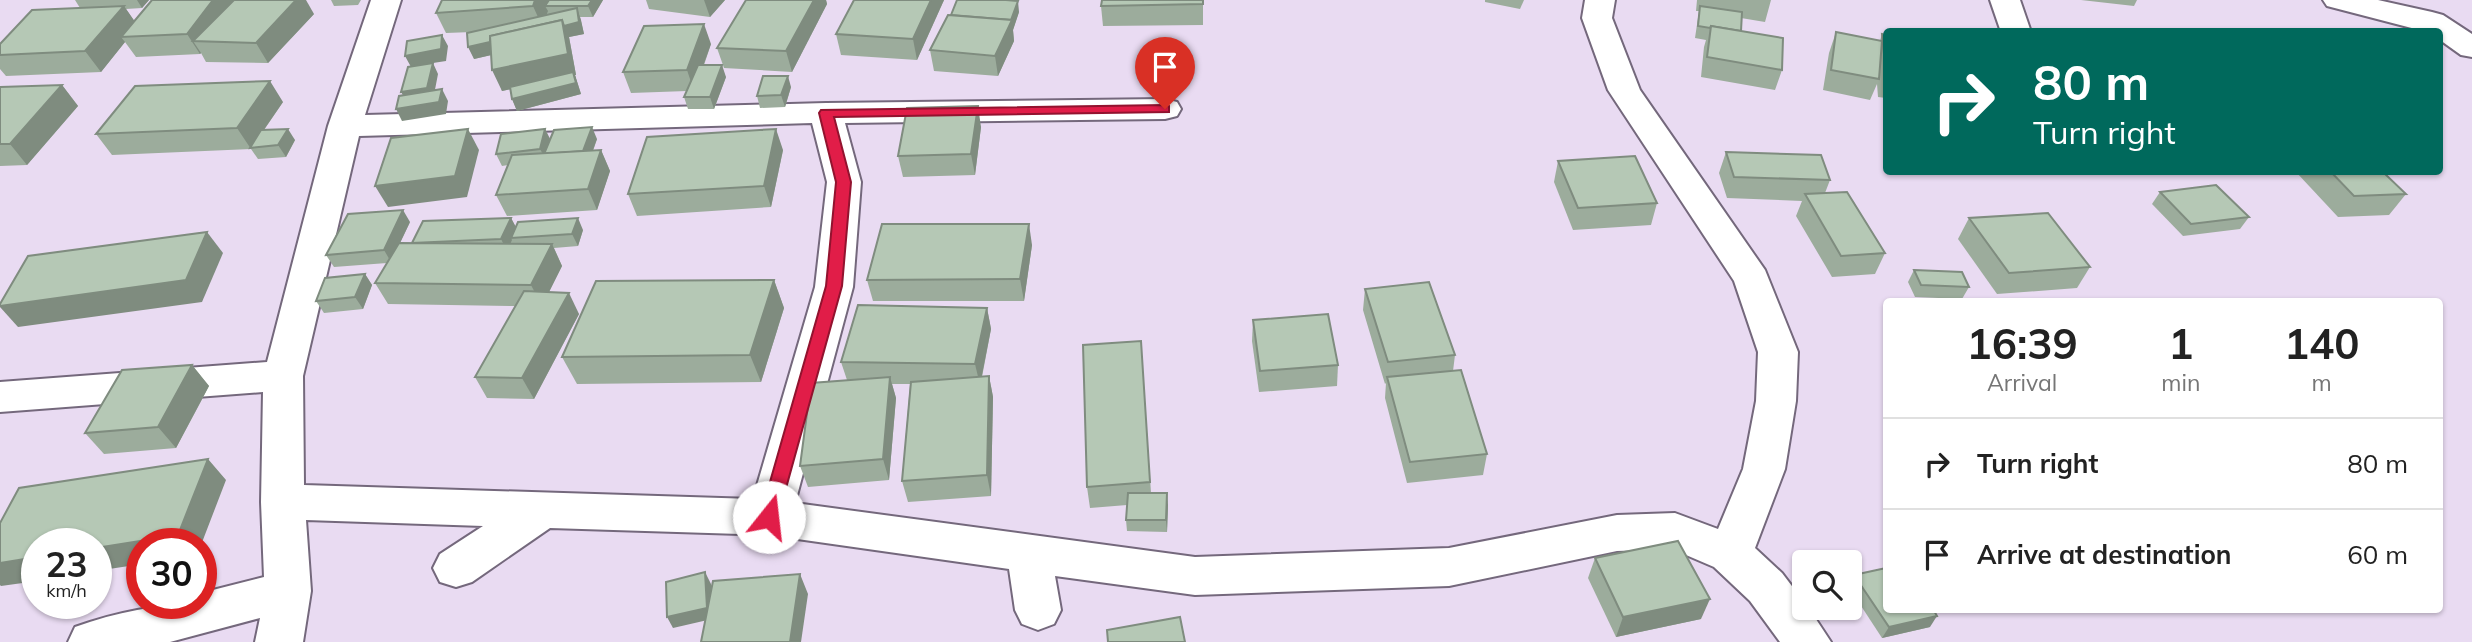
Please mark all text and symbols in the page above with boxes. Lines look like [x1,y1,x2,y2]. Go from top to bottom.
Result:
pin [1135,37,1195,109]
icon: arrive [1146,48,1184,86]
text: 80 m [2033,51,2149,112]
icon: right [1918,56,2009,147]
text: Turn right [2033,112,2176,152]
text: 16:39 [1967,317,2078,370]
text: 1 [2168,317,2193,370]
text: 140 [2284,317,2359,370]
text: Arrival [1987,368,2057,397]
text: min [2161,368,2200,397]
text: m [2312,368,2332,397]
icon: right [1918,445,1956,483]
text: Turn right [1977,447,2098,480]
text: 80 m [2347,447,2408,480]
position arrow [732,480,806,554]
speed limit sign: 30 [126,528,217,619]
icon: arrive [1918,536,1956,574]
text: Arrive at destination [1977,538,2232,571]
text: 60 m [2347,538,2408,571]
text: 23 [45,542,88,586]
map controls [1792,550,1862,620]
button: search [1792,550,1862,620]
text: km/h [46,579,87,602]

